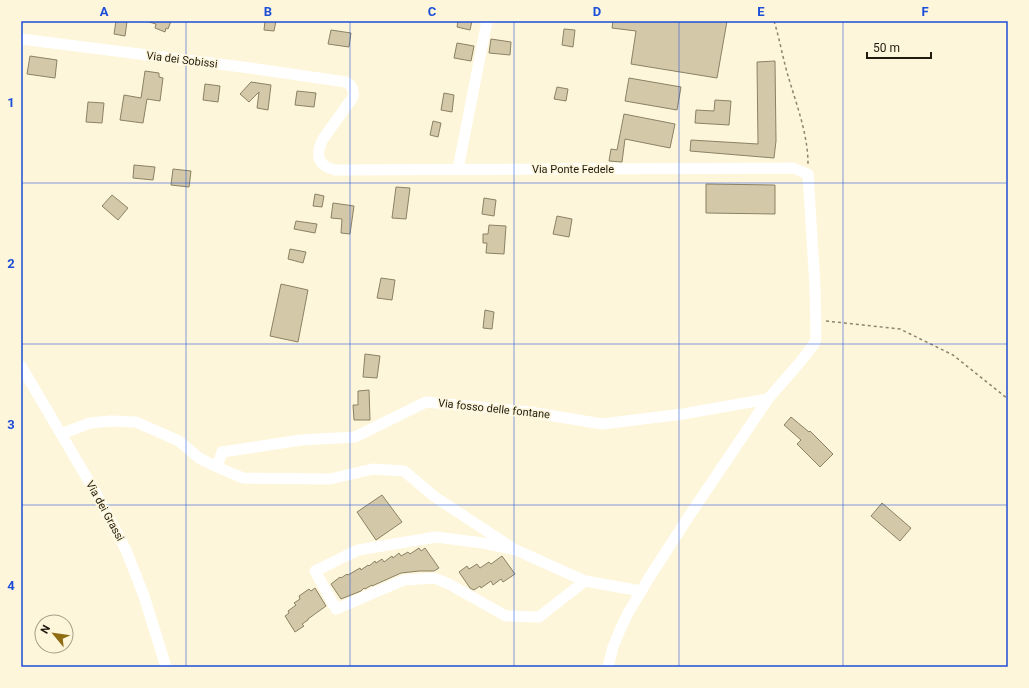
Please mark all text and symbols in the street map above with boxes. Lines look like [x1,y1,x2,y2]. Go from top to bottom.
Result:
text: A [100,4,109,19]
text: B [264,4,272,19]
text: C [428,4,437,19]
text: D [593,4,601,19]
text: E [757,4,765,19]
text: F [921,4,929,19]
scale bar [867,34,931,60]
text: 50 m [873,41,900,55]
street label: Via dei Sobissi [146,49,218,71]
text: 1 [7,95,15,110]
street label: Via Ponte Fedele [532,163,614,176]
text: 2 [7,256,15,271]
street label: Via fosso delle fontane [437,397,551,421]
text: 3 [7,417,15,432]
street label: Via dei Grassi [83,479,127,543]
text: 4 [7,578,15,593]
north arrow [34,614,74,654]
text: N [38,623,53,636]

